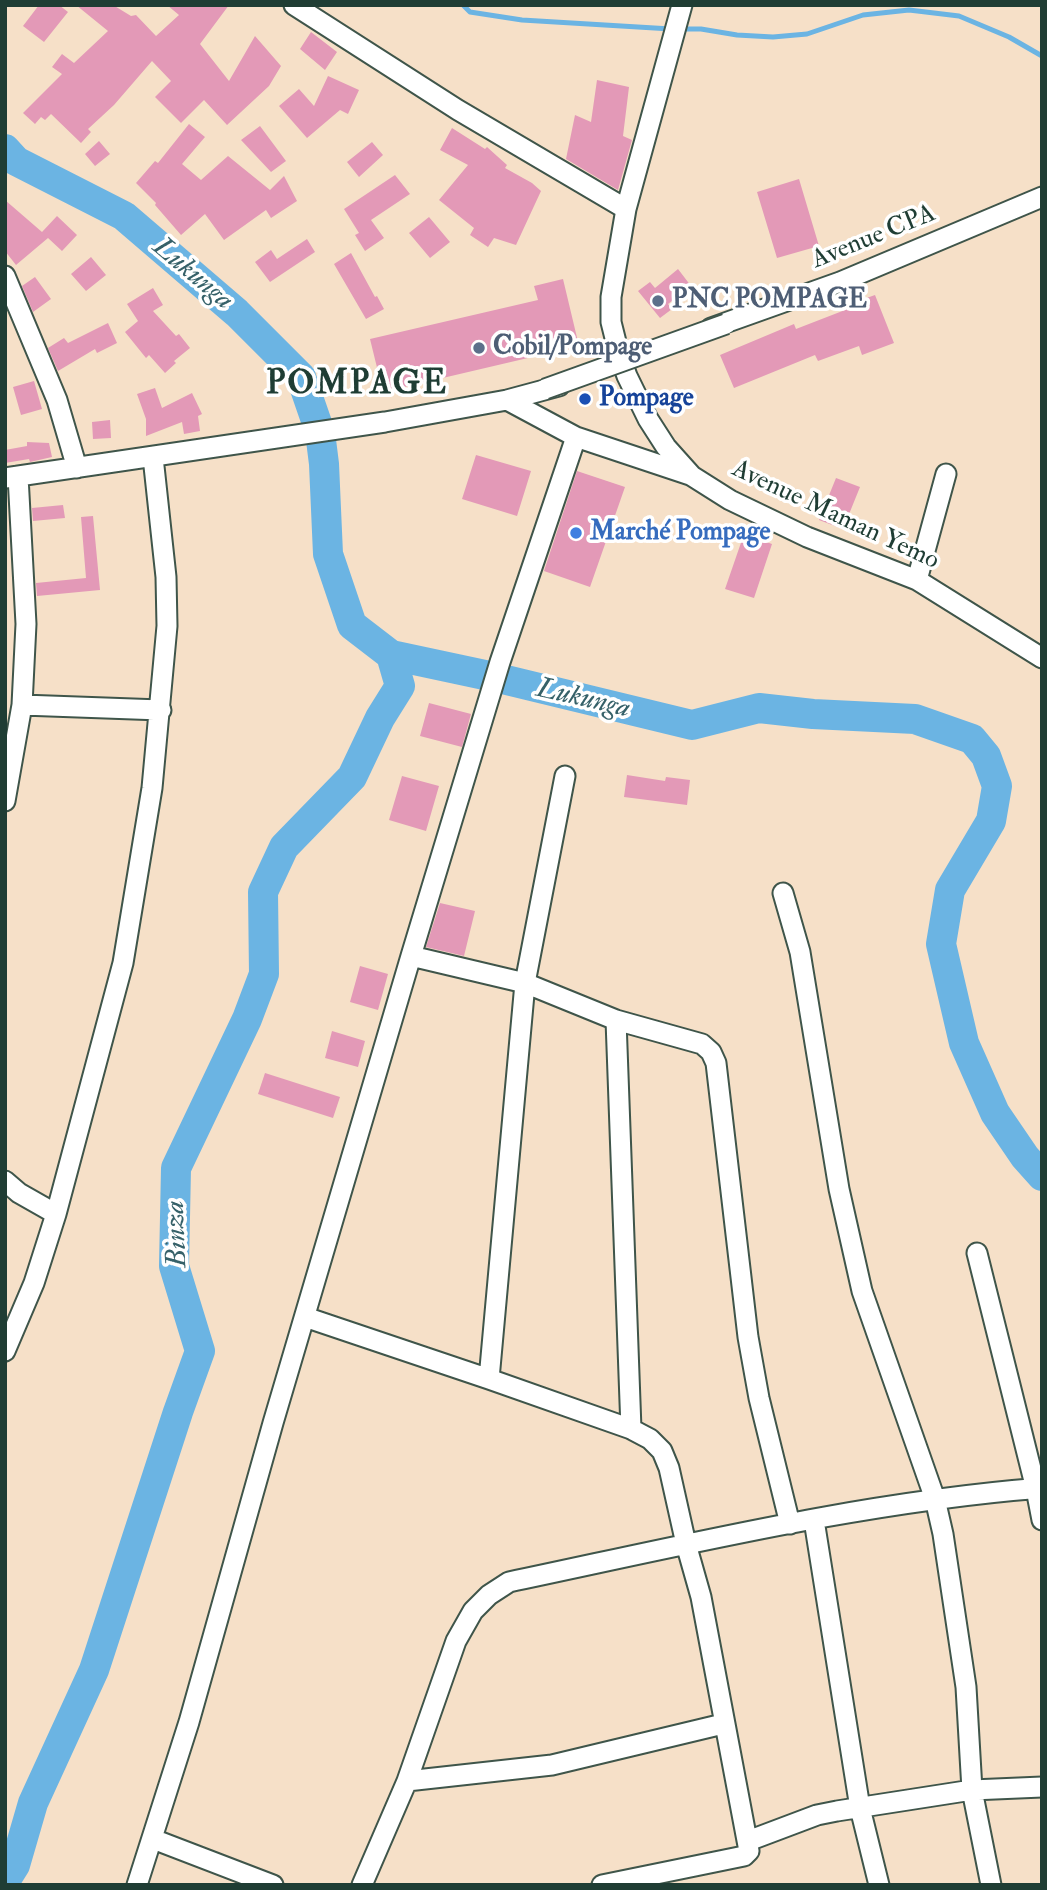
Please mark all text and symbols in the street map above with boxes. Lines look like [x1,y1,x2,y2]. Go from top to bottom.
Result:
street label: Avenue CPA [808,199,940,277]
water label: Lukunga [145,232,239,318]
place label: PNC POMPAGE [672,285,867,317]
marker: PNC POMPAGE [650,293,666,309]
place label: Cobil/Pompage [493,332,652,364]
marker: Cobil/Pompage [471,340,487,356]
district label: POMPAGE [267,366,447,406]
place label: Pompage [599,383,694,415]
marker: Pompage [577,391,593,407]
street label: Avenue Maman Yemo [726,454,944,578]
place label: Marché Pompage [590,517,770,549]
marker: Marché Pompage [568,525,584,541]
water label: Lukunga [533,673,633,727]
water label: Binza [160,1200,196,1268]

